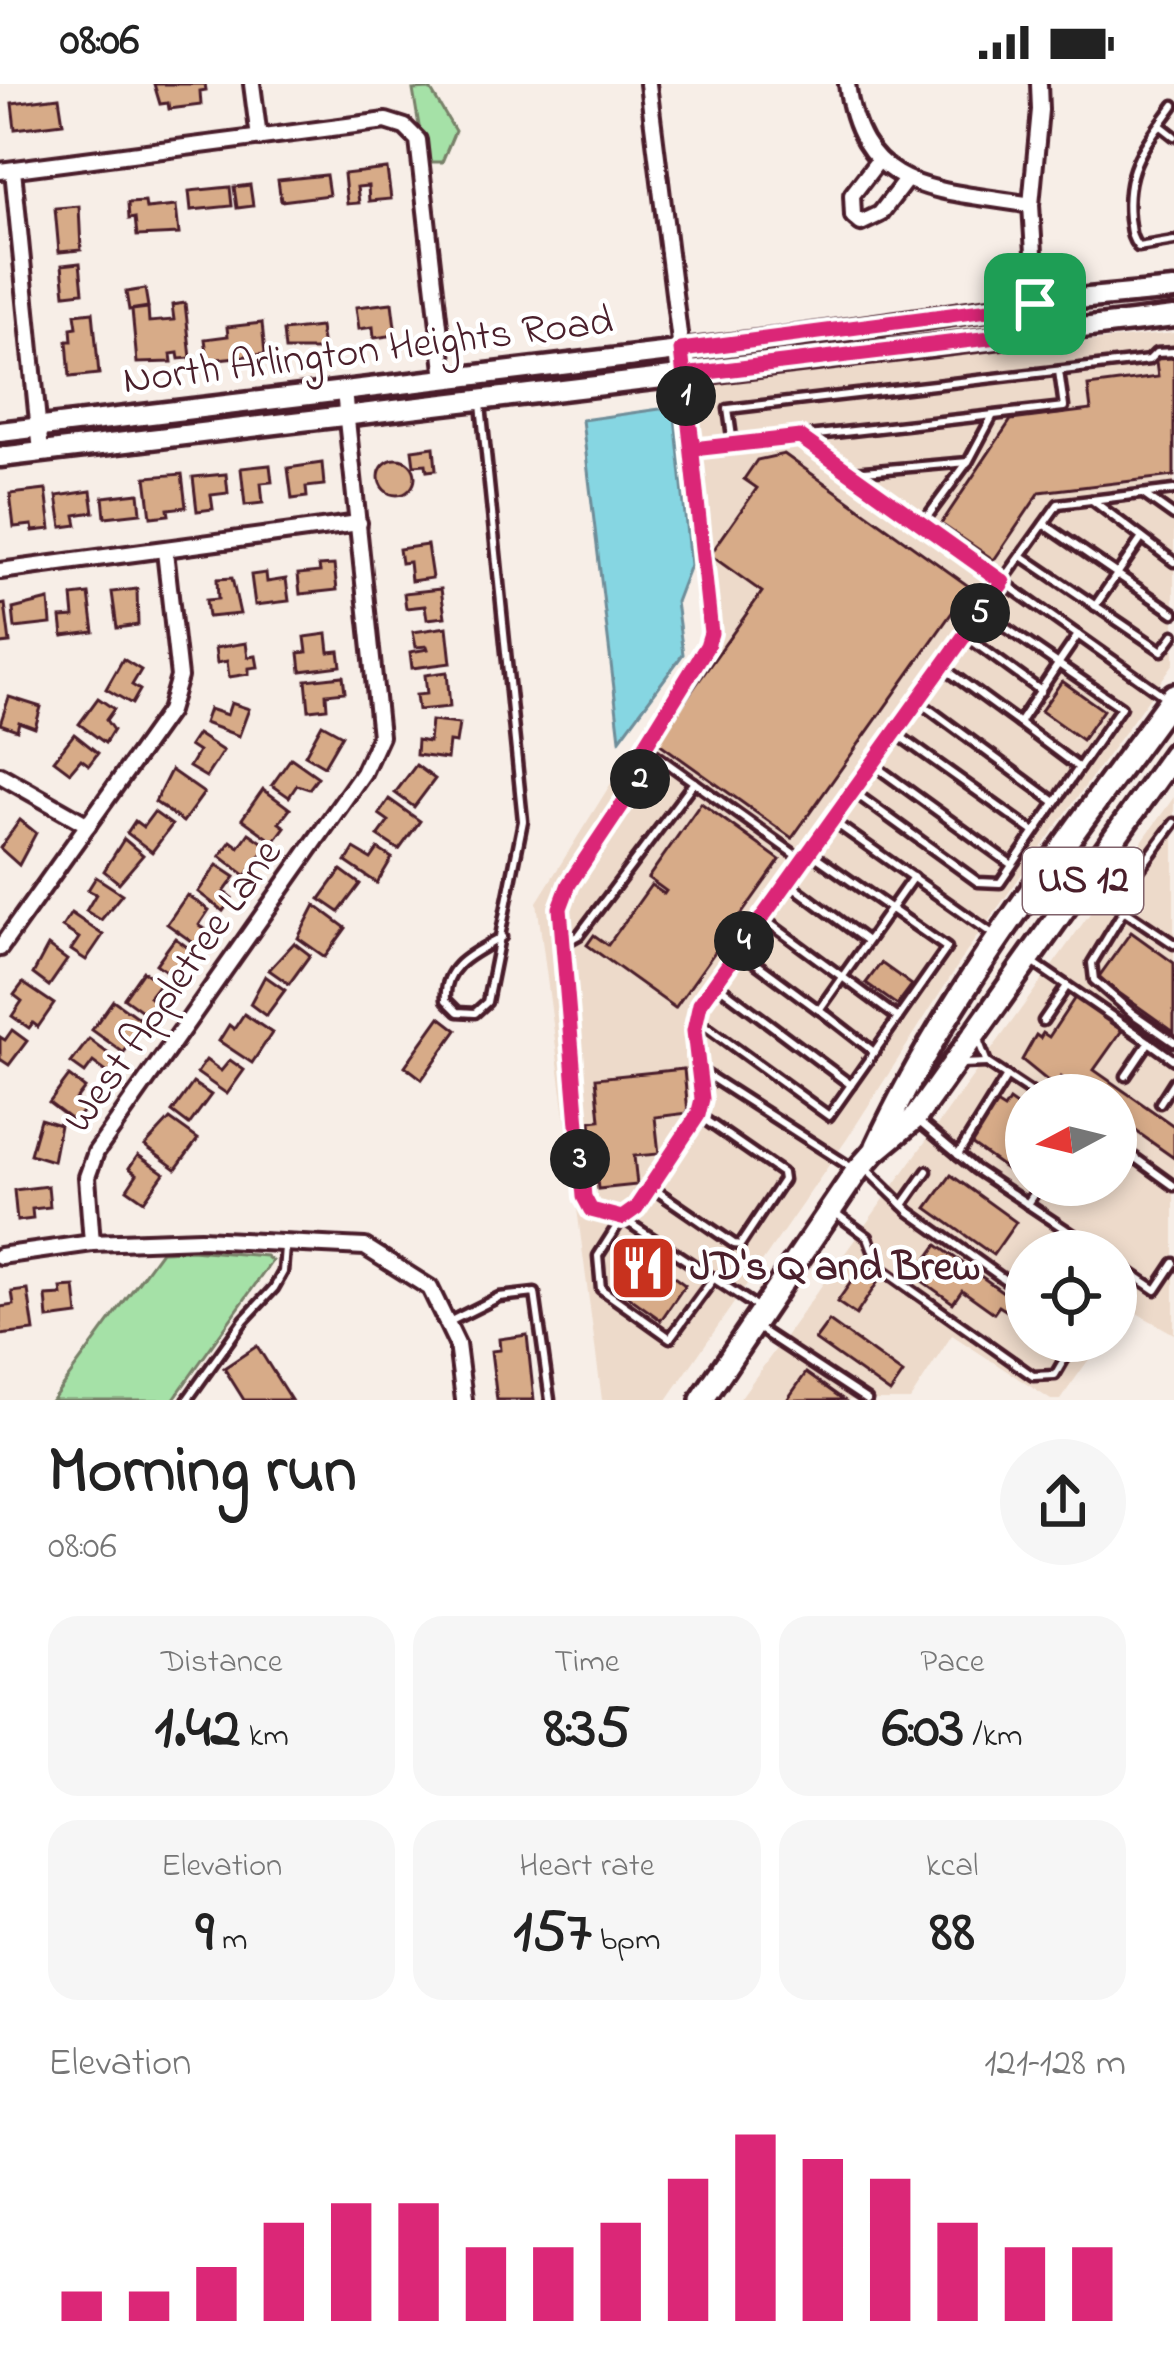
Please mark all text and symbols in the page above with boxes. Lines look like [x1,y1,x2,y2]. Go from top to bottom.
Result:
text: 08:06 [60,9,139,75]
pin [984,253,1086,355]
icon: arrive [1002,271,1068,337]
street label: North Arlington Heights Road [119,292,617,412]
pin: 1 [656,366,716,426]
text: 1 [681,372,691,420]
pin: 5 [950,583,1010,643]
text: 5 [971,589,989,637]
pin: 2 [610,749,670,809]
text: 2 [632,755,648,803]
street label: West Appletree Lane [50,827,298,1146]
road number: US 12 [1023,848,1143,914]
pin: 4 [714,911,774,971]
text: 4 [737,917,751,965]
north arrow [1005,1074,1137,1206]
map controls [1005,1074,1137,1362]
pin: 3 [550,1129,610,1189]
text: 3 [573,1135,587,1183]
button: locate [1005,1230,1137,1362]
restaurant icon: JD's Q and Brew [608,1233,678,1303]
place label: JD's Q and Brew [690,1238,980,1299]
text: Morning run [48,1426,357,1522]
button: share [1000,1439,1126,1565]
text: 08:06 [48,1519,117,1576]
text: Distance [161,1639,282,1687]
text: Time [554,1639,620,1687]
text: Pace [920,1639,985,1687]
text: 1.42 [155,1687,240,1774]
text: 8:35 [544,1687,630,1774]
text: 6:03 [882,1687,964,1774]
text: km [240,1713,289,1761]
text: /km [964,1713,1023,1761]
text: Elevation [161,1843,282,1891]
text: Heart rate [519,1843,655,1891]
text: kcal [926,1843,979,1891]
text: 9 [196,1891,214,1978]
text: 157 [513,1891,591,1978]
text: 88 [930,1891,975,1978]
text: m [214,1917,248,1965]
text: bpm [591,1917,661,1965]
text: Elevation [48,2036,191,2093]
text: 121–128 m [984,2036,1126,2093]

